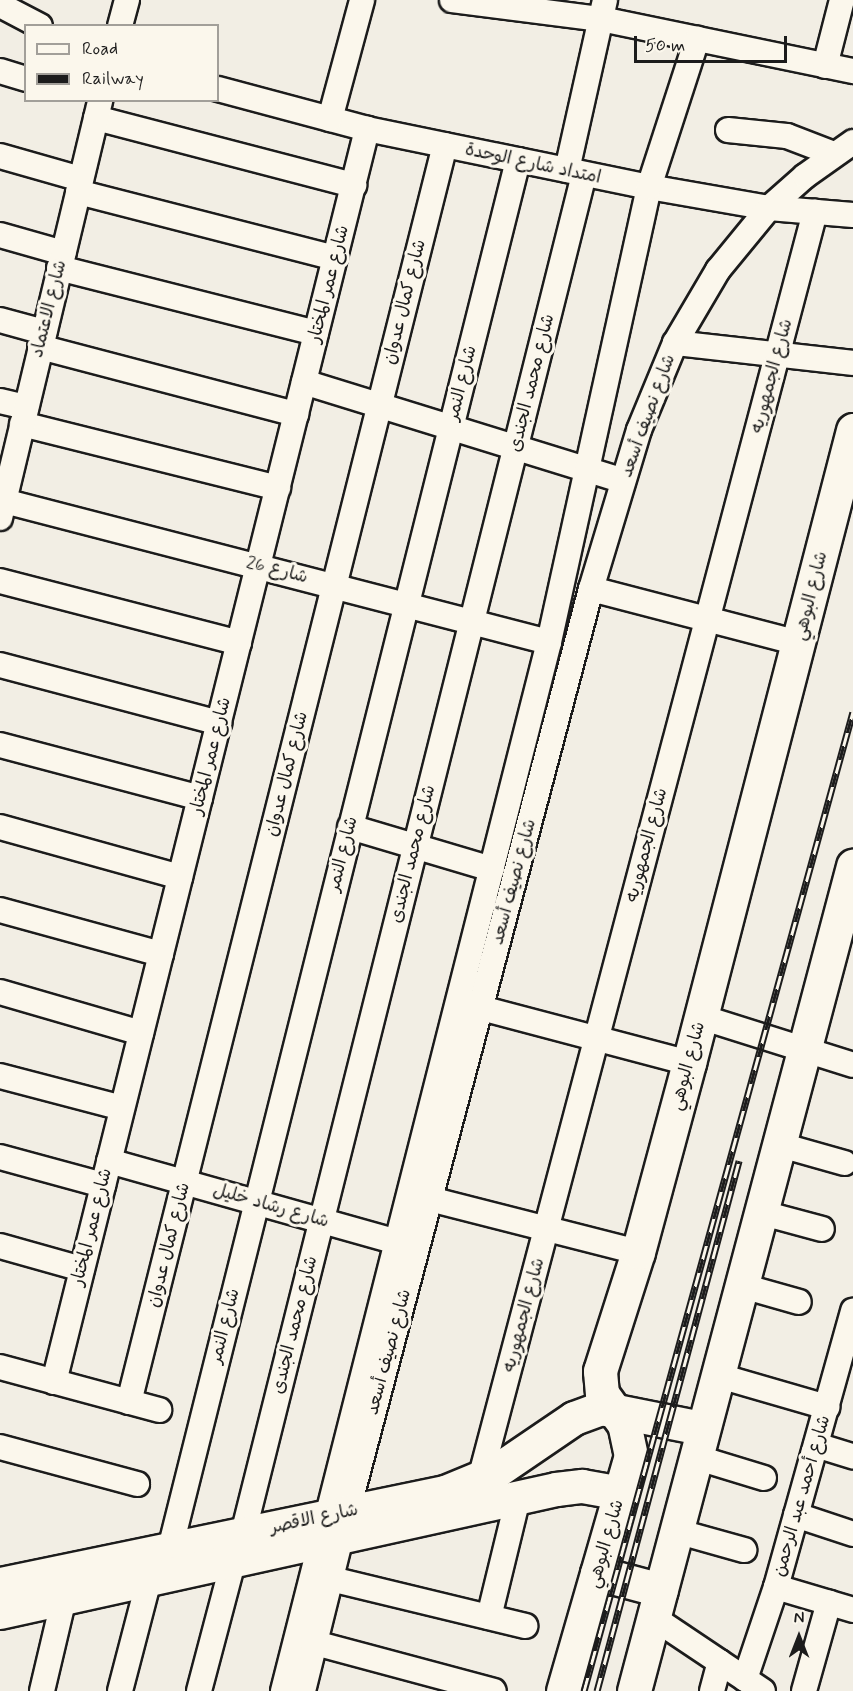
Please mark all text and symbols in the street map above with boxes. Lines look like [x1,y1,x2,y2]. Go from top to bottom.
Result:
legend [24,24,219,102]
scale bar [637,24,790,62]
text: 50 m [645,34,685,58]
text: Road [82,37,118,61]
text: Railway [82,67,144,91]
street label: امتداد شارع الوحدة [463,139,603,189]
street label: شارع عمر المختار [304,223,354,345]
street label: شارع كمال عدوان [379,237,431,367]
street label: شارع الاعتماد [26,258,72,360]
street label: شارع محمد الجندى [504,312,560,454]
street label: شارع الجمهوريه [746,316,798,436]
street label: شارع النمر [442,343,482,423]
street label: شارع نصيف أسعد [616,352,680,480]
street label: شارع البوهي [789,549,833,643]
street label: شارع 26 [244,551,310,589]
street label: شارع عمر المختار [186,695,236,817]
street label: شارع كمال عدوان [261,709,313,839]
street label: شارع محمد الجندى [385,783,441,925]
street label: شارع الجمهوريه [621,785,673,905]
street label: شارع النمر [323,814,363,894]
street label: شارع نصيف أسعد [487,817,541,947]
street label: شارع البوهي [666,1019,710,1113]
street label: شارع عمر المختار [67,1166,117,1288]
street label: شارع رشاد خليل [211,1179,331,1233]
street label: شارع كمال عدوان [143,1180,195,1310]
street label: شارع محمد الجندى [267,1254,323,1396]
street label: شارع الجمهوريه [498,1255,550,1375]
street label: شارع النمر [205,1286,245,1366]
street label: شارع نصيف أسعد [362,1287,416,1417]
street label: شارع أحمد عبد الرحمن [769,1413,835,1579]
street label: شارع البوهي [583,1497,629,1591]
street label: شارع الاقصر [268,1499,360,1539]
north arrow [769,1607,829,1667]
text: N [794,1608,804,1629]

